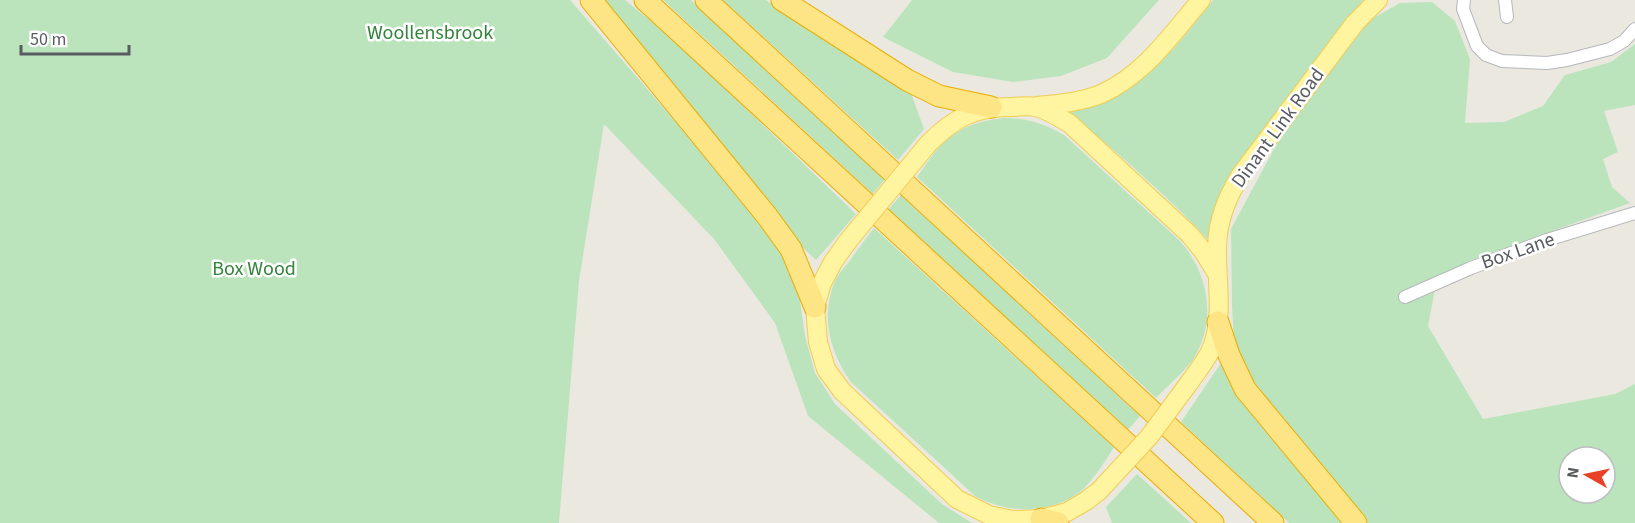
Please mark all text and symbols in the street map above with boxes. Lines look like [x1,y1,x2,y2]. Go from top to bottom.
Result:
scale bar [21,18,129,56]
park label: Woollensbrook [367,19,493,47]
text: 50 m [30,27,66,52]
street label: Dinant Link Road [1225,62,1331,194]
street label: Box Lane [1478,225,1558,277]
park label: Box Wood [212,255,296,283]
north arrow [1557,445,1617,505]
text: N [1561,466,1585,480]

